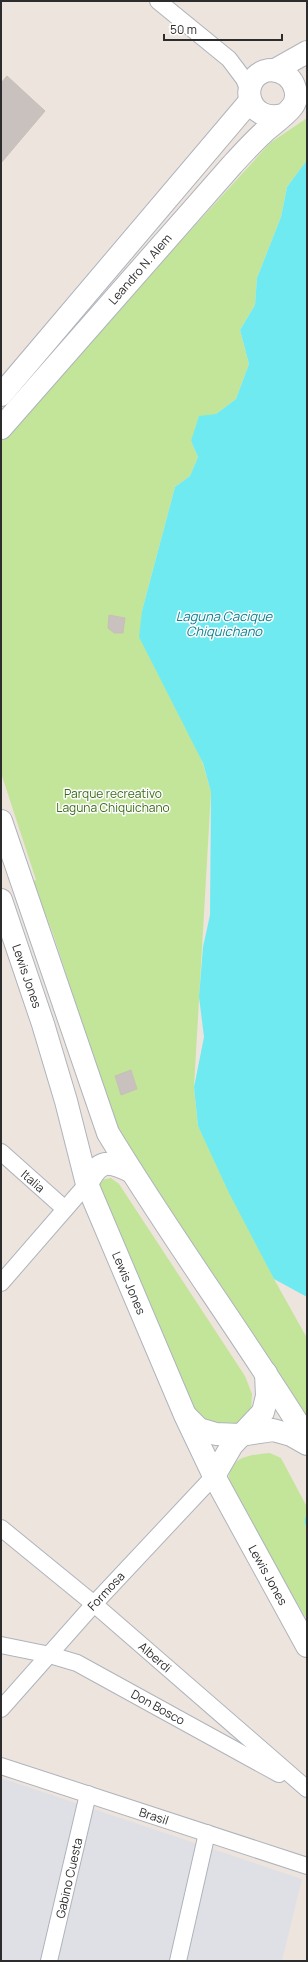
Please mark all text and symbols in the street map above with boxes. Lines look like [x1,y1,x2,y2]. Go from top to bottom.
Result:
scale bar [164,16,282,42]
text: 50 m [170,21,197,38]
street label: Leandro N. Alem [104,230,176,308]
water label: Laguna Cacique Chiquichano [176,607,274,640]
park label: Parque recreativo Laguna Chiquichano [56,785,170,816]
street label: Lewis Jones [8,942,46,1010]
street label: Italia [17,1166,49,1196]
street label: Lewis Jones [108,1249,150,1317]
street label: Lewis Jones [244,1542,292,1608]
street label: Formosa [84,1568,128,1614]
street label: Alberdi [135,1638,175,1676]
street label: Don Bosco [128,1685,188,1729]
street label: Brasil [137,1803,171,1829]
street label: Gabino Cuesta [51,1836,87,1920]

